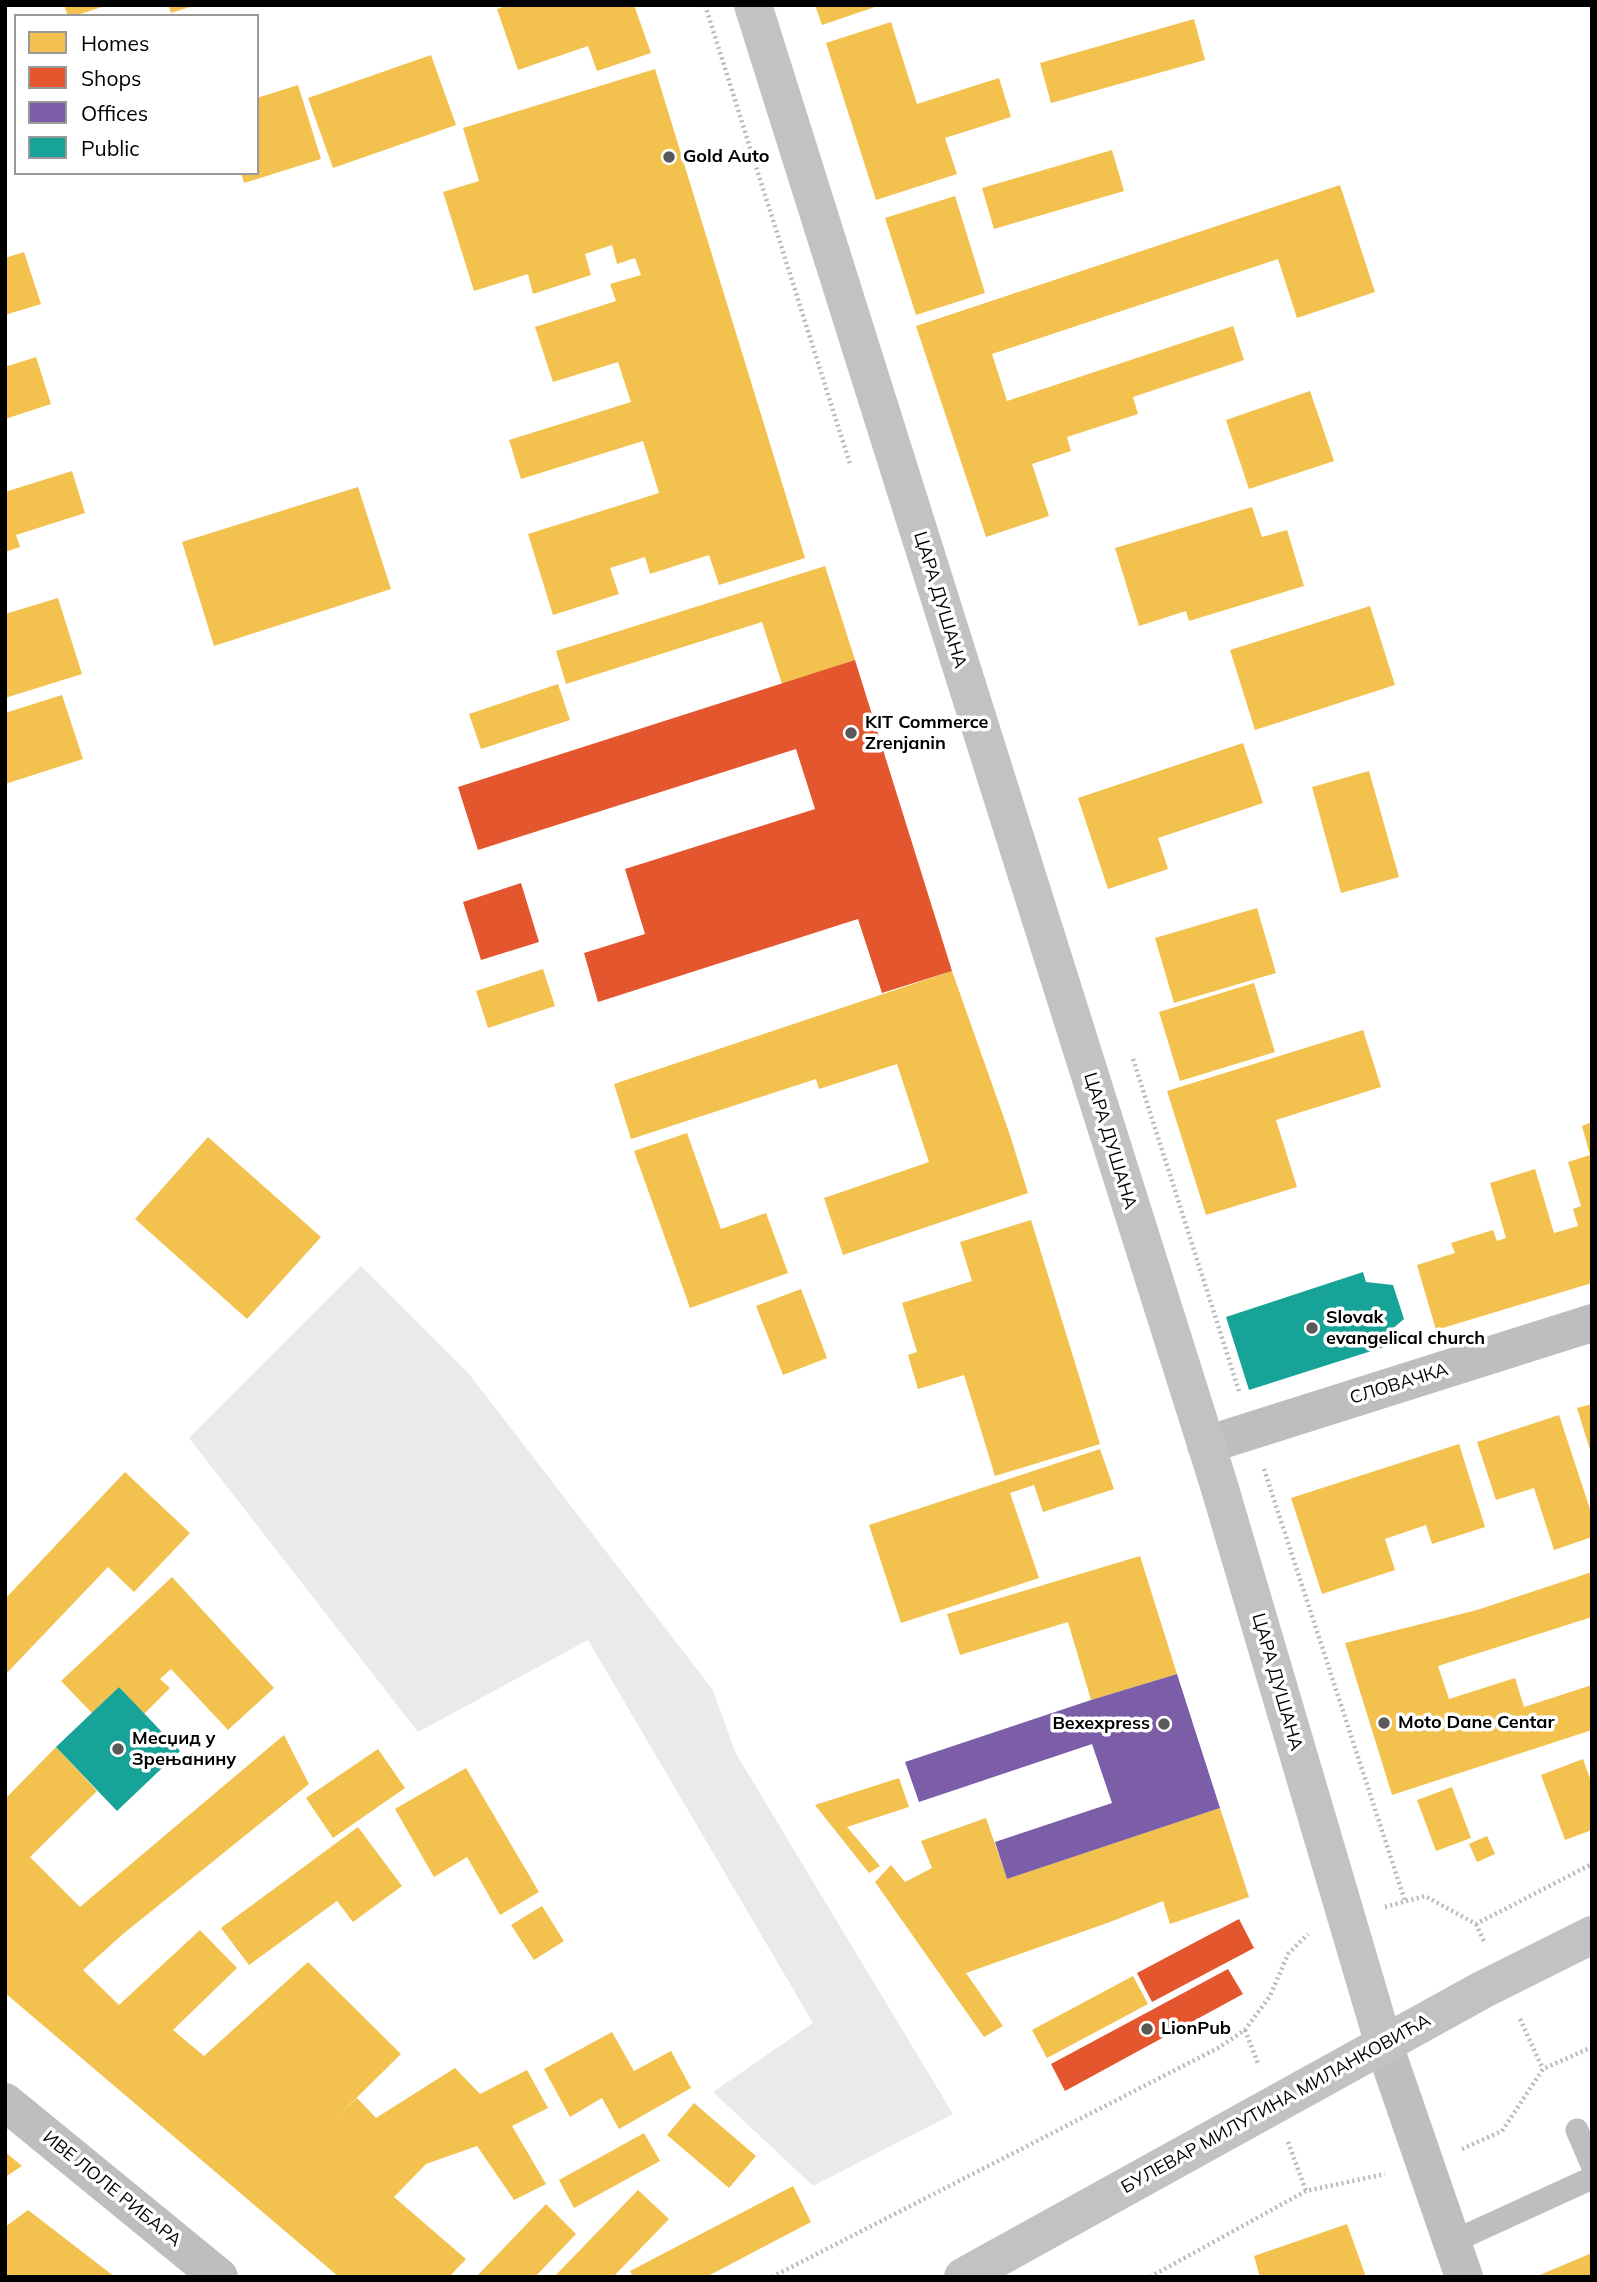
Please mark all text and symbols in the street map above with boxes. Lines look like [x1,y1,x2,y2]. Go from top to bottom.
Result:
legend [14,14,259,175]
text: Homes [81,30,149,56]
text: Shops [81,65,141,91]
text: Offices [81,100,148,126]
text: Public [81,135,140,161]
place label: Gold Auto [683,146,769,168]
marker: Gold Auto [661,149,677,165]
street label: ЦАРА ДУШАНА [909,529,971,671]
place label: KIT Commerce Zrenjanin [865,712,988,754]
marker: KIT Commerce Zrenjanin [843,725,859,741]
street label: ЦАРА ДУШАНА [1079,1070,1141,1212]
place label: Slovak evangelical church [1326,1307,1485,1350]
marker: Slovak evangelical church [1304,1320,1320,1336]
street label: СЛОВАЧКА [1347,1359,1451,1409]
street label: ЦАРА ДУШАНА [1247,1611,1307,1753]
place label: Moto Dane Centar [1398,1712,1555,1734]
place label: Bexexpress [1052,1713,1150,1735]
marker: Moto Dane Centar [1376,1715,1392,1731]
marker: Bexexpress [1156,1716,1172,1732]
place label: Месџид у Зрењанину [132,1728,236,1770]
marker: Месџид у Зрењанину [110,1741,126,1757]
street label: БУЛЕВАР МИЛУТИНА МИЛАНКОВИЋА [1118,2010,1434,2198]
place label: LionPub [1161,2018,1231,2040]
marker: LionPub [1139,2021,1155,2037]
street label: ИВЕ ЛОЛЕ РИБАРА [38,2127,186,2251]

